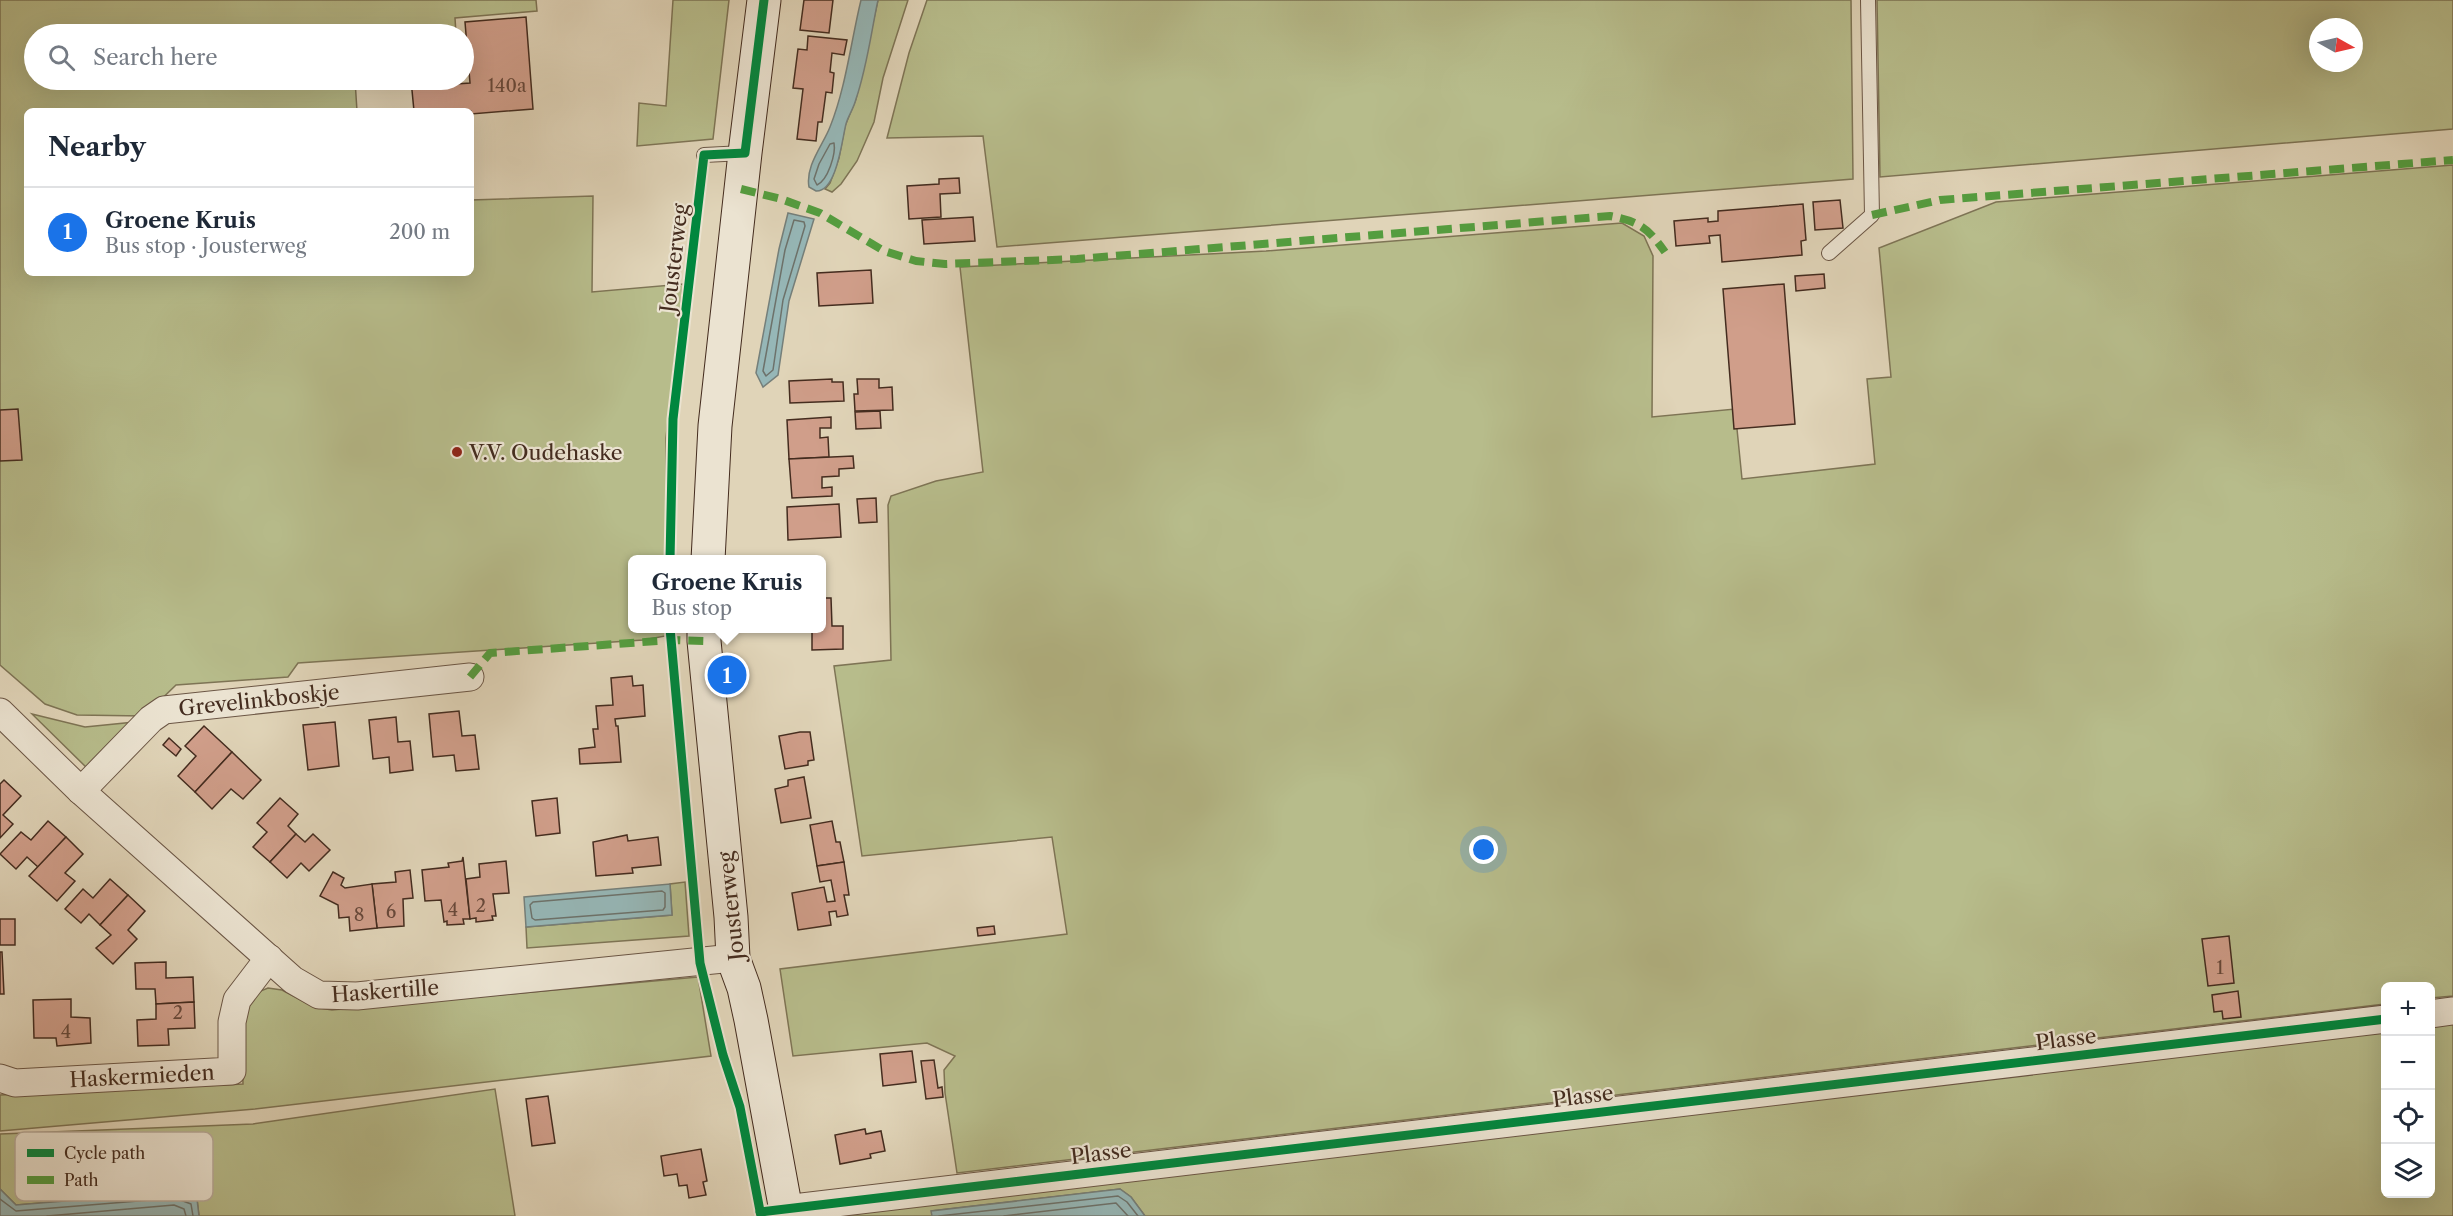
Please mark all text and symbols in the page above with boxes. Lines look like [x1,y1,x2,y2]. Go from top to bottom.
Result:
north arrow [2309,18,2363,72]
search box [24,24,474,90]
icon: search [45,41,78,74]
text: Search here [93,44,218,71]
house number: 140a [488,75,527,97]
text: Nearby [48,131,146,163]
street label: Jousterweg [655,201,693,317]
text: Groene Kruis [105,207,256,234]
text: 1 [63,220,72,244]
text: 200 m [389,220,450,244]
text: Bus stop · Jousterweg [105,234,306,258]
place label: V.V. Oudehaske [468,440,622,465]
marker: V.V. Oudehaske [450,445,464,459]
popup [628,555,826,633]
text: Groene Kruis [652,569,802,596]
text: Bus stop [652,596,732,620]
pin: 1 [708,652,746,698]
street label: Grevelinkboskje [177,679,341,721]
your location [1469,835,1498,864]
street label: Jousterweg [713,849,749,965]
house number: 2 [476,895,486,917]
house number: 4 [448,899,458,921]
house number: 6 [386,901,396,923]
house number: 8 [354,904,364,926]
house number: 1 [2216,957,2224,979]
street label: Haskertille [330,975,440,1007]
map controls [2381,982,2435,1198]
button: + [2381,982,2435,1036]
house number: 2 [173,1002,183,1024]
house number: 4 [61,1021,71,1043]
street label: Plasse [2034,1023,2098,1055]
button: − [2381,1036,2435,1090]
street label: Haskermieden [69,1060,215,1092]
street label: Plasse [1551,1080,1615,1112]
button: locate [2381,1090,2435,1144]
legend [15,1132,213,1201]
street label: Plasse [1069,1137,1133,1169]
text: Cycle path [64,1143,145,1163]
button: layers [2381,1144,2435,1198]
text: Path [64,1170,98,1190]

